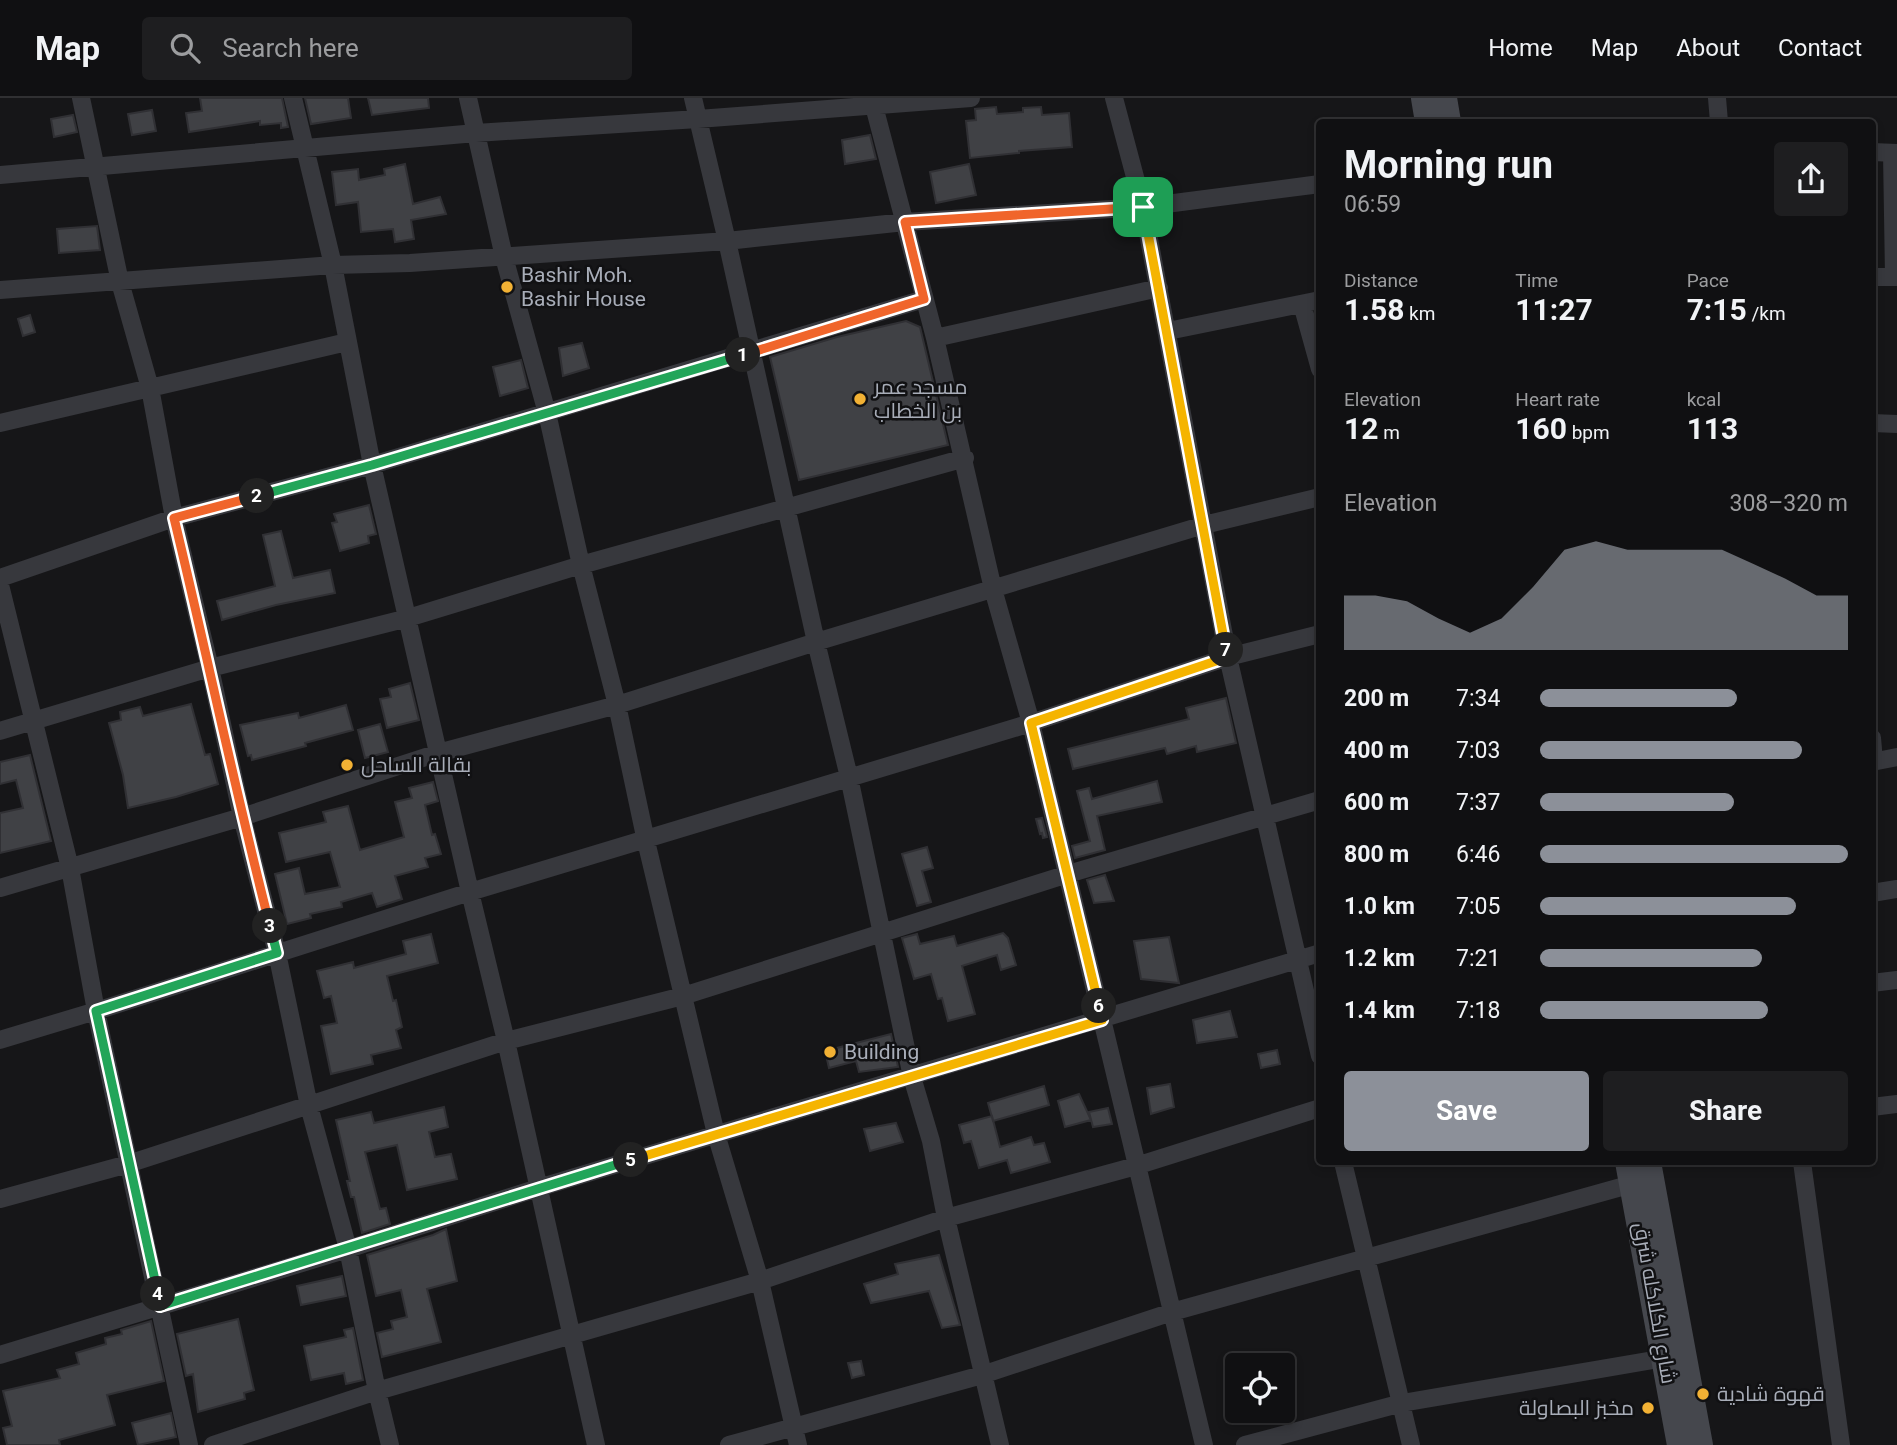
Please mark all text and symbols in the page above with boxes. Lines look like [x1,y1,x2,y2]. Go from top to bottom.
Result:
search box [142,17,632,80]
text: Map [35,29,100,68]
icon: search [166,29,204,67]
text: Search here [222,33,359,63]
text: Home [1488,34,1553,62]
text: Map [1591,34,1638,62]
text: About [1676,34,1740,62]
text: Contact [1778,34,1862,62]
button: share [1774,142,1848,216]
text: Morning run [1344,143,1553,187]
pin [1113,177,1173,237]
icon: arrive [1124,188,1162,226]
text: 06:59 [1344,191,1401,218]
place label: Bashir Moh. Bashir House [521,263,646,311]
text: Distance [1344,269,1418,292]
text: Time [1515,269,1558,292]
text: Pace [1687,269,1729,292]
marker: Bashir Moh. Bashir House [499,279,515,295]
text: 1.58 [1344,292,1404,327]
text: 11:27 [1515,292,1593,327]
text: 7:15 [1687,292,1747,327]
text: km [1404,302,1435,325]
text: /km [1747,302,1786,325]
pin: 1 [726,338,760,372]
text: 1 [737,343,748,366]
place label: مسجد عمر بن الخطاب [873,375,968,424]
text: Elevation [1344,388,1421,411]
text: Heart rate [1515,388,1600,411]
text: kcal [1687,388,1721,411]
marker: مسجد عمر بن الخطاب [852,391,868,407]
text: 12 [1344,411,1378,446]
text: 160 [1515,411,1567,446]
text: 113 [1687,411,1738,446]
text: m [1378,421,1400,444]
text: bpm [1567,421,1610,444]
pin: 2 [240,478,274,514]
text: 2 [251,484,262,507]
text: Elevation [1344,490,1437,517]
text: 308–320 m [1729,490,1848,517]
pin: 7 [1208,632,1244,668]
text: 7 [1220,638,1231,661]
text: 200 m [1344,685,1409,712]
text: 7:34 [1456,685,1500,712]
text: 400 m [1344,737,1409,764]
text: 7:03 [1456,737,1500,764]
place label: بقالة الساحل [361,753,471,778]
marker: بقالة الساحل [339,757,355,773]
text: 600 m [1344,789,1409,816]
text: 7:37 [1456,789,1500,816]
text: 800 m [1344,841,1409,868]
text: 6:46 [1456,841,1500,868]
text: 1.0 km [1344,893,1415,920]
text: 7:05 [1456,893,1500,920]
pin: 3 [252,908,288,944]
text: 3 [264,914,275,937]
text: 1.2 km [1344,945,1415,972]
text: 7:21 [1456,945,1500,972]
pin: 6 [1082,988,1116,1024]
text: 6 [1093,994,1104,1017]
text: 1.4 km [1344,997,1415,1024]
text: 7:18 [1456,997,1500,1024]
place label: Building [844,1040,919,1064]
marker: Building [822,1044,838,1060]
button: Save [1344,1071,1589,1151]
button: Share [1603,1071,1848,1151]
pin: 5 [614,1142,648,1178]
text: 5 [625,1148,636,1171]
street label: شارع الكلاكله شرق [1627,1220,1681,1386]
pin: 4 [140,1276,176,1312]
text: 4 [152,1282,163,1305]
map controls [1225,1353,1295,1423]
button: locate [1225,1353,1295,1423]
place label: قهوة شادية [1717,1382,1825,1407]
marker: قهوة شادية [1695,1386,1711,1402]
place label: مخبز البصاولة [1519,1396,1634,1420]
marker: مخبز البصاولة [1640,1400,1656,1416]

